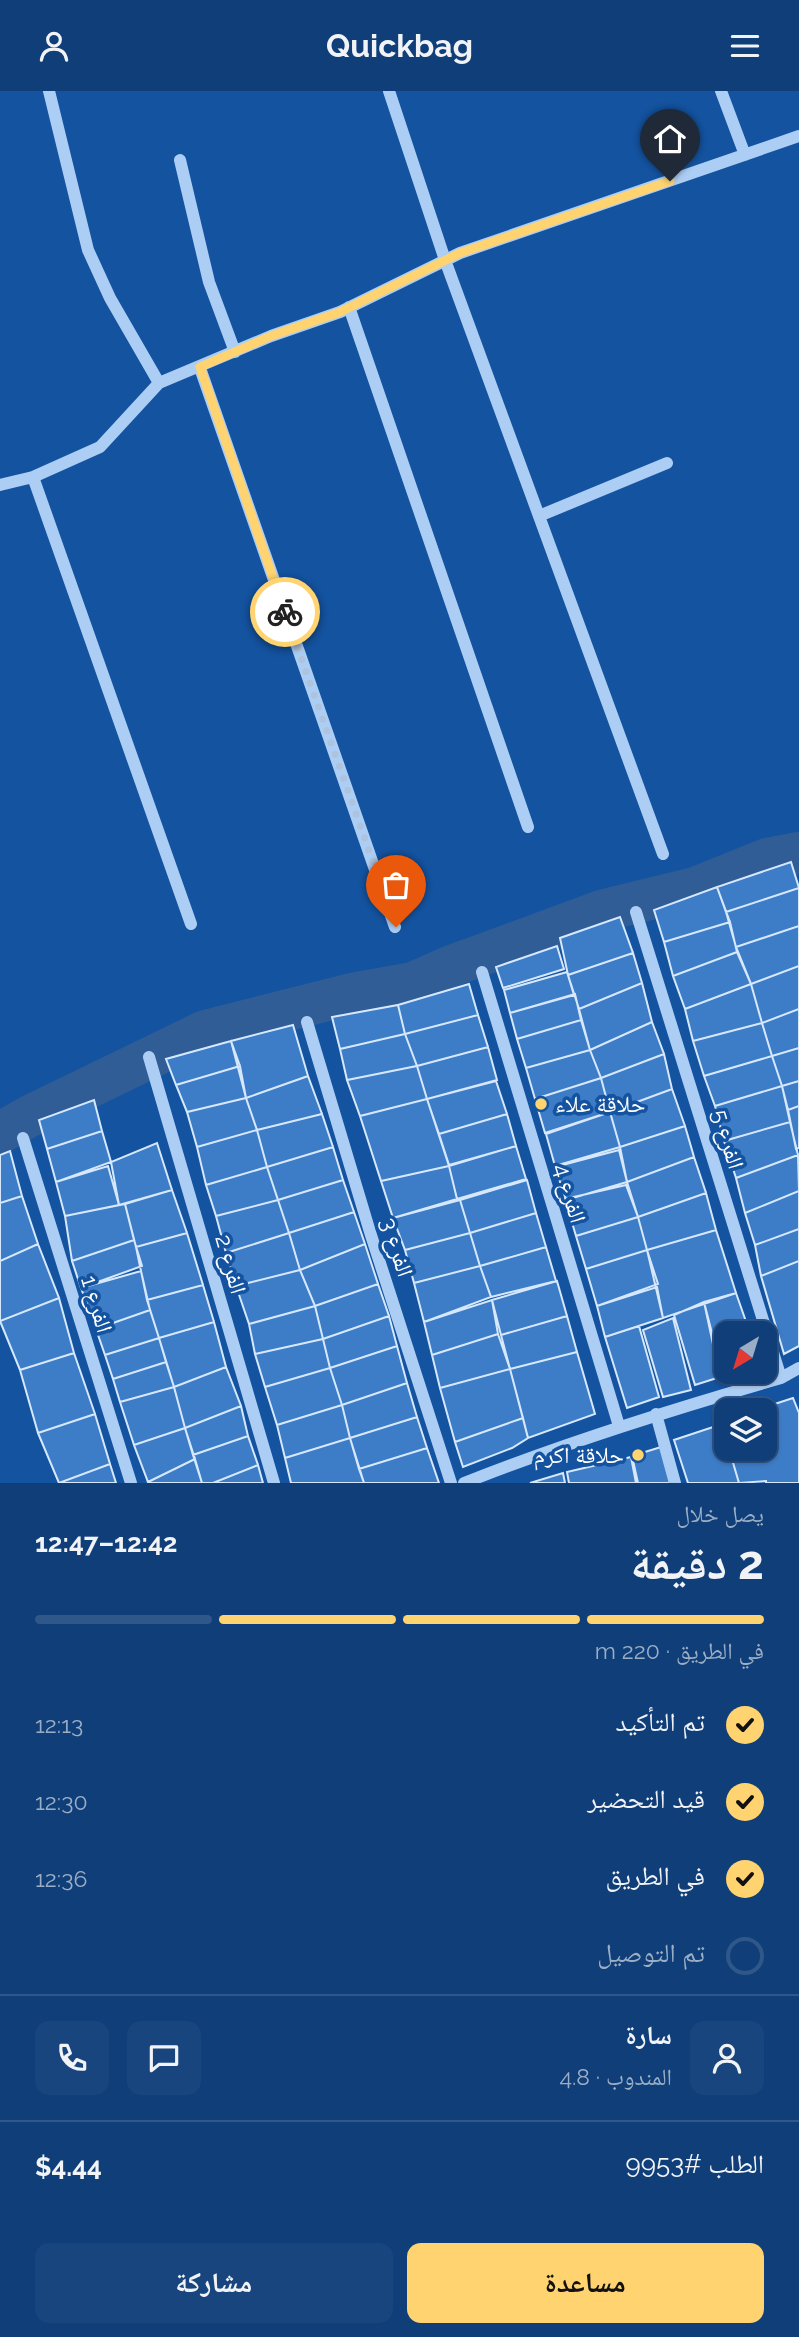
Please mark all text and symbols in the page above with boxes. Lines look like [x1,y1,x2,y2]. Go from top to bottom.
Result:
icon: person [35,27,73,65]
text: Quickbag [326,27,473,64]
icon: menu [726,27,764,65]
pin [640,109,700,181]
icon: home [651,120,689,158]
courier [250,577,320,647]
icon: bike [266,593,304,631]
pin [366,855,426,927]
icon: bag [377,866,415,904]
place label: حلاقة علاء [555,1090,645,1117]
marker: حلاقة علاء [533,1096,549,1112]
street label: الفرع 5 [705,1106,750,1172]
street label: الفرع 4 [547,1160,592,1226]
street label: الفرع 3 [373,1214,420,1280]
street label: الفرع 2 [208,1231,253,1297]
street label: الفرع 1 [74,1272,119,1336]
north arrow [714,1321,777,1384]
map controls [714,1321,777,1461]
button: layers [714,1398,777,1461]
place label: حلاقة اكرم [534,1441,624,1471]
marker: حلاقة اكرم [630,1447,646,1463]
text: يصل خلال [676,1500,764,1527]
text: 12:42–12:47 [35,1528,178,1558]
text: 2 دقيقة [630,1536,764,1590]
text: في الطريق · 220 m [595,1637,764,1664]
icon: check [726,1706,764,1744]
text: تم التأكيد [616,1707,705,1737]
text: 12:13 [35,1711,83,1738]
icon: check [726,1783,764,1821]
text: قيد التحضير [587,1784,705,1814]
text: 12:30 [35,1788,88,1815]
icon: check [726,1860,764,1898]
text: في الطريق [605,1861,705,1891]
text: 12:36 [35,1865,87,1892]
text: تم التوصيل [597,1938,705,1968]
text: سارة [625,2020,672,2050]
button: phone [35,2021,109,2095]
button: chat [127,2021,201,2095]
button: person [690,2021,764,2095]
text: المندوب · 4.8 [559,2063,672,2090]
text: الطلب #9953 [625,2149,764,2179]
text: $4.44 [35,2152,102,2182]
button: مشاركة [35,2243,393,2323]
button: مساعدة [407,2243,764,2323]

